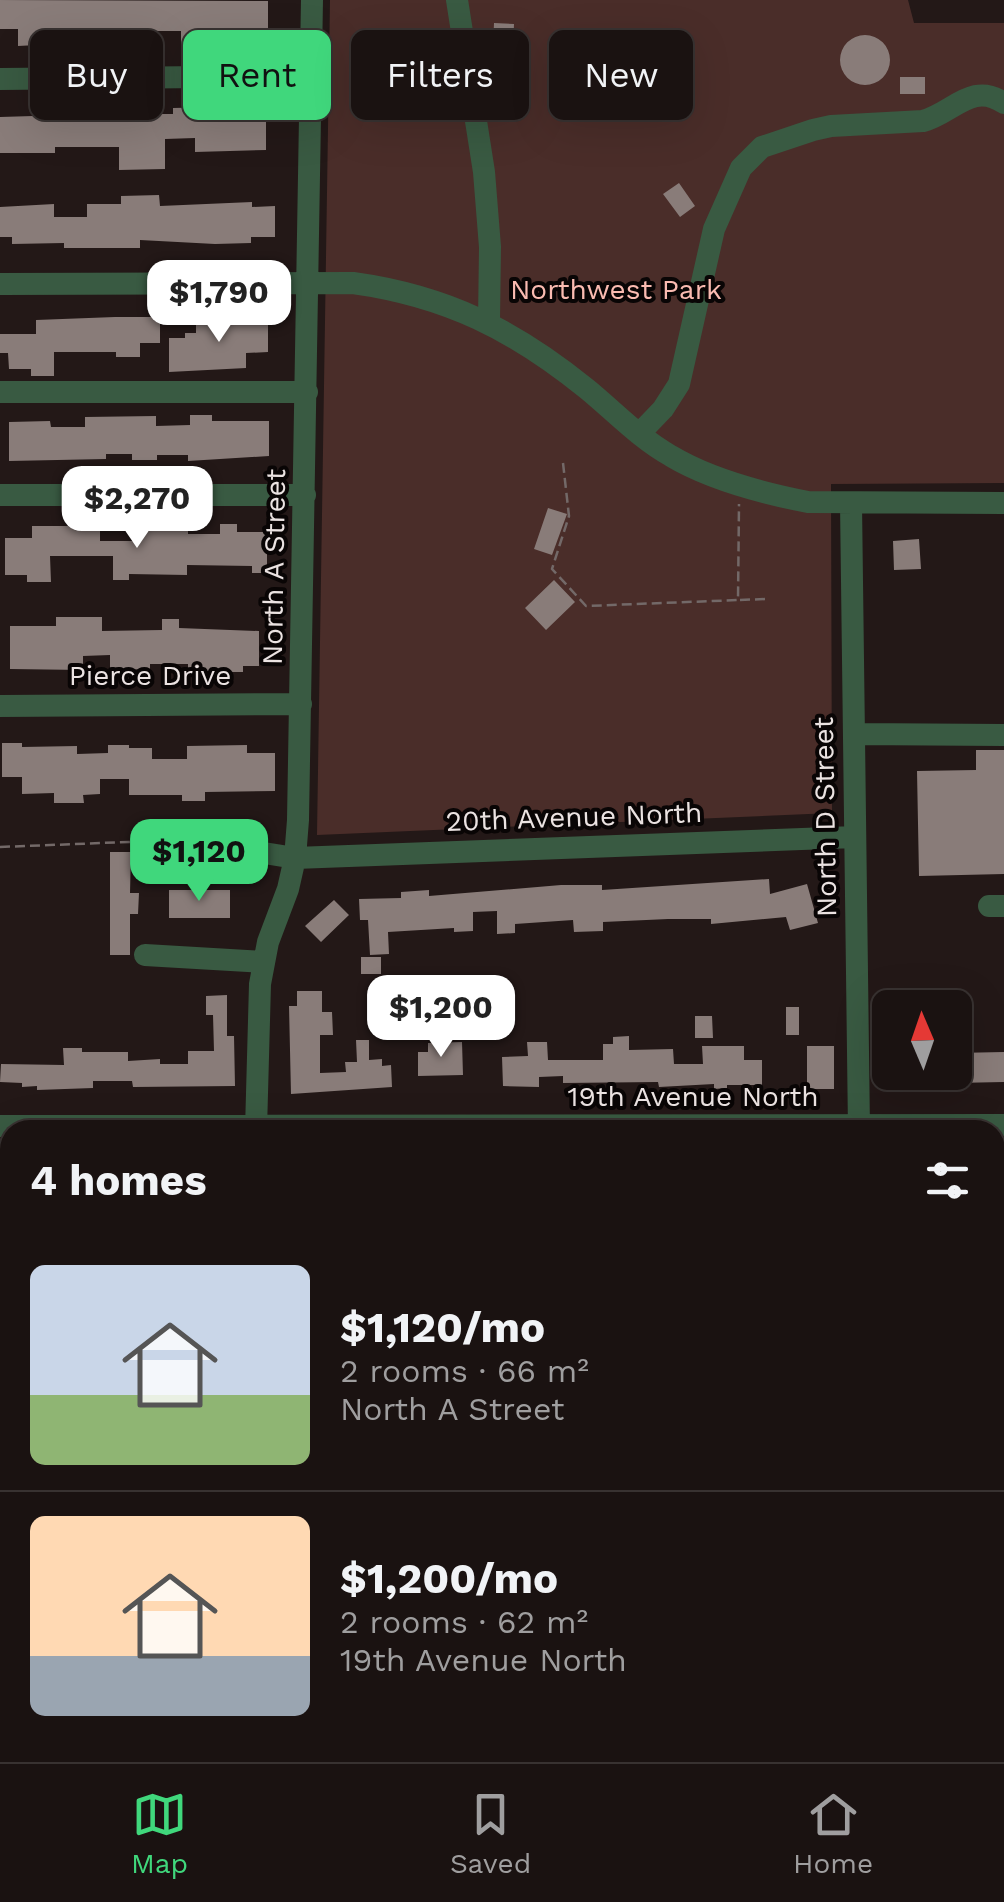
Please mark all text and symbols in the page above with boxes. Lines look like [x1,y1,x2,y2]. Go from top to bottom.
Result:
chip: Buy [30,30,163,120]
chip: Rent [183,30,331,120]
chip: Filters [351,30,529,120]
chip: New [549,30,693,120]
pin: $1,790 [138,260,300,345]
text: $1,790 [169,273,269,311]
park label: Northwest Park [510,273,722,306]
pin: $2,270 [56,466,218,551]
street label: North A Street [256,468,292,665]
text: $2,270 [84,479,190,517]
street label: Pierce Drive [69,659,231,692]
street label: North D Street [807,716,843,917]
street label: 20th Avenue North [445,796,703,838]
pin: $1,120 [118,819,280,904]
text: $1,120 [152,832,246,870]
pin: $1,200 [360,975,522,1060]
text: $1,200 [389,988,493,1026]
north arrow [872,990,972,1090]
map controls [872,990,972,1090]
street label: 19th Avenue North [567,1080,819,1113]
icon: filters [920,1153,975,1208]
text: 4 homes [30,1156,207,1205]
text: $1,120/mo [340,1303,545,1352]
icon: home [110,1305,230,1425]
text: 2 rooms · 66 m² [340,1352,589,1390]
text: North A Street [340,1390,564,1428]
text: $1,200/mo [340,1554,558,1603]
icon: home [110,1556,230,1676]
text: 2 rooms · 62 m² [340,1603,588,1641]
text: 19th Avenue North [340,1641,627,1679]
tab: Map [131,1787,188,1880]
tab: Saved [450,1787,531,1880]
tab: Home [793,1787,873,1880]

